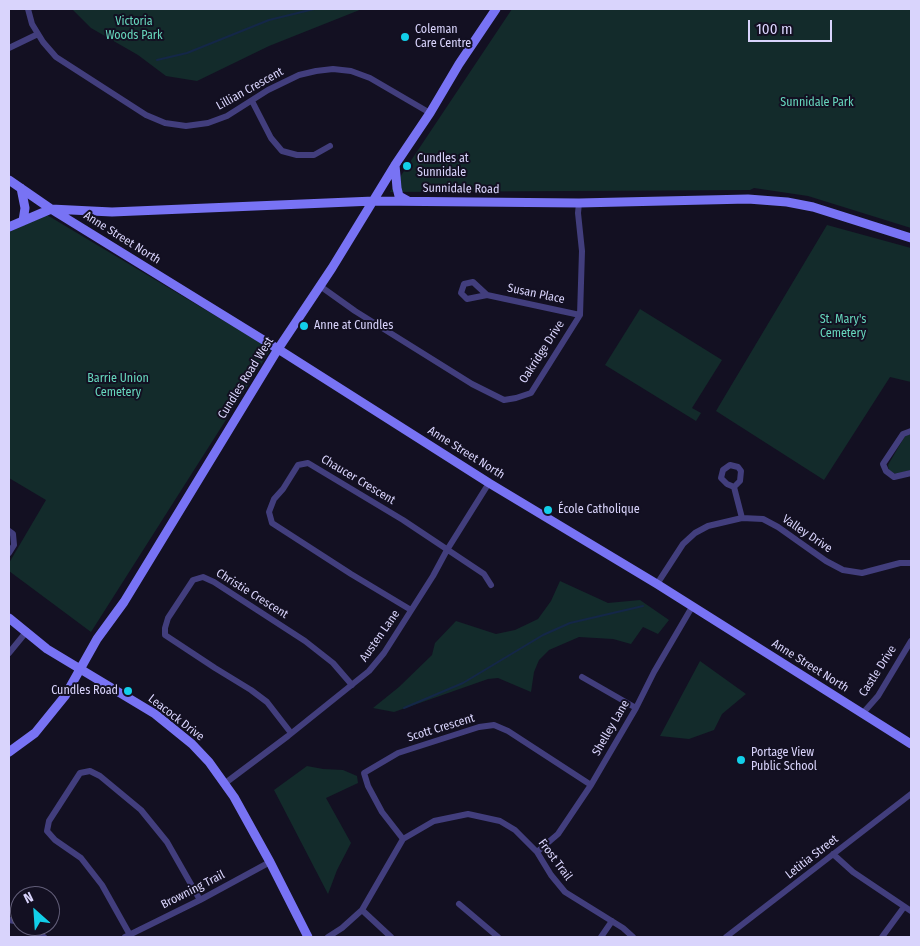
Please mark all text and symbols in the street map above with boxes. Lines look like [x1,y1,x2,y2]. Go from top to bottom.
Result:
scale bar [750,10,834,42]
park label: Victoria Woods Park [105,15,163,43]
text: 100 m [756,20,793,38]
place label: Coleman Care Centre [415,23,471,51]
marker: Coleman Care Centre [399,31,411,43]
street label: Lillian Crescent [214,65,286,113]
park label: Sunnidale Park [780,96,854,110]
place label: Cundles at Sunnidale [417,152,469,180]
marker: Cundles at Sunnidale [401,160,413,172]
street label: Sunnidale Road [422,181,500,197]
street label: Anne Street North [81,209,163,267]
street label: Susan Place [506,281,566,307]
park label: St. Mary's Cemetery [820,313,866,341]
street label: Oakridge Drive [516,318,568,386]
place label: Anne at Cundles [314,319,393,333]
marker: Anne at Cundles [298,320,310,332]
street label: Cundles Road West [215,335,277,421]
park label: Barrie Union Cemetery [87,372,149,400]
street label: Anne Street North [425,424,507,482]
street label: Chaucer Crescent [318,452,398,508]
place label: École Catholique [558,503,640,517]
marker: École Catholique [542,504,554,516]
street label: Valley Drive [779,512,835,556]
street label: Christie Crescent [213,566,291,622]
street label: Austen Lane [357,607,403,665]
street label: Anne Street North [769,637,851,695]
street label: Castle Drive [856,643,900,699]
place label: Cundles Road [51,684,118,698]
marker: Cundles Road [122,685,134,697]
street label: Leacock Drive [145,692,207,744]
street label: Shelley Lane [589,698,633,758]
street label: Scott Crescent [406,711,476,745]
place label: Portage View Public School [751,746,817,774]
marker: Portage View Public School [735,754,747,766]
street label: Letitia Street [783,832,841,882]
street label: Frost Trail [535,837,575,883]
street label: Browning Trail [159,868,227,912]
north arrow [10,886,60,936]
text: N [21,888,36,907]

